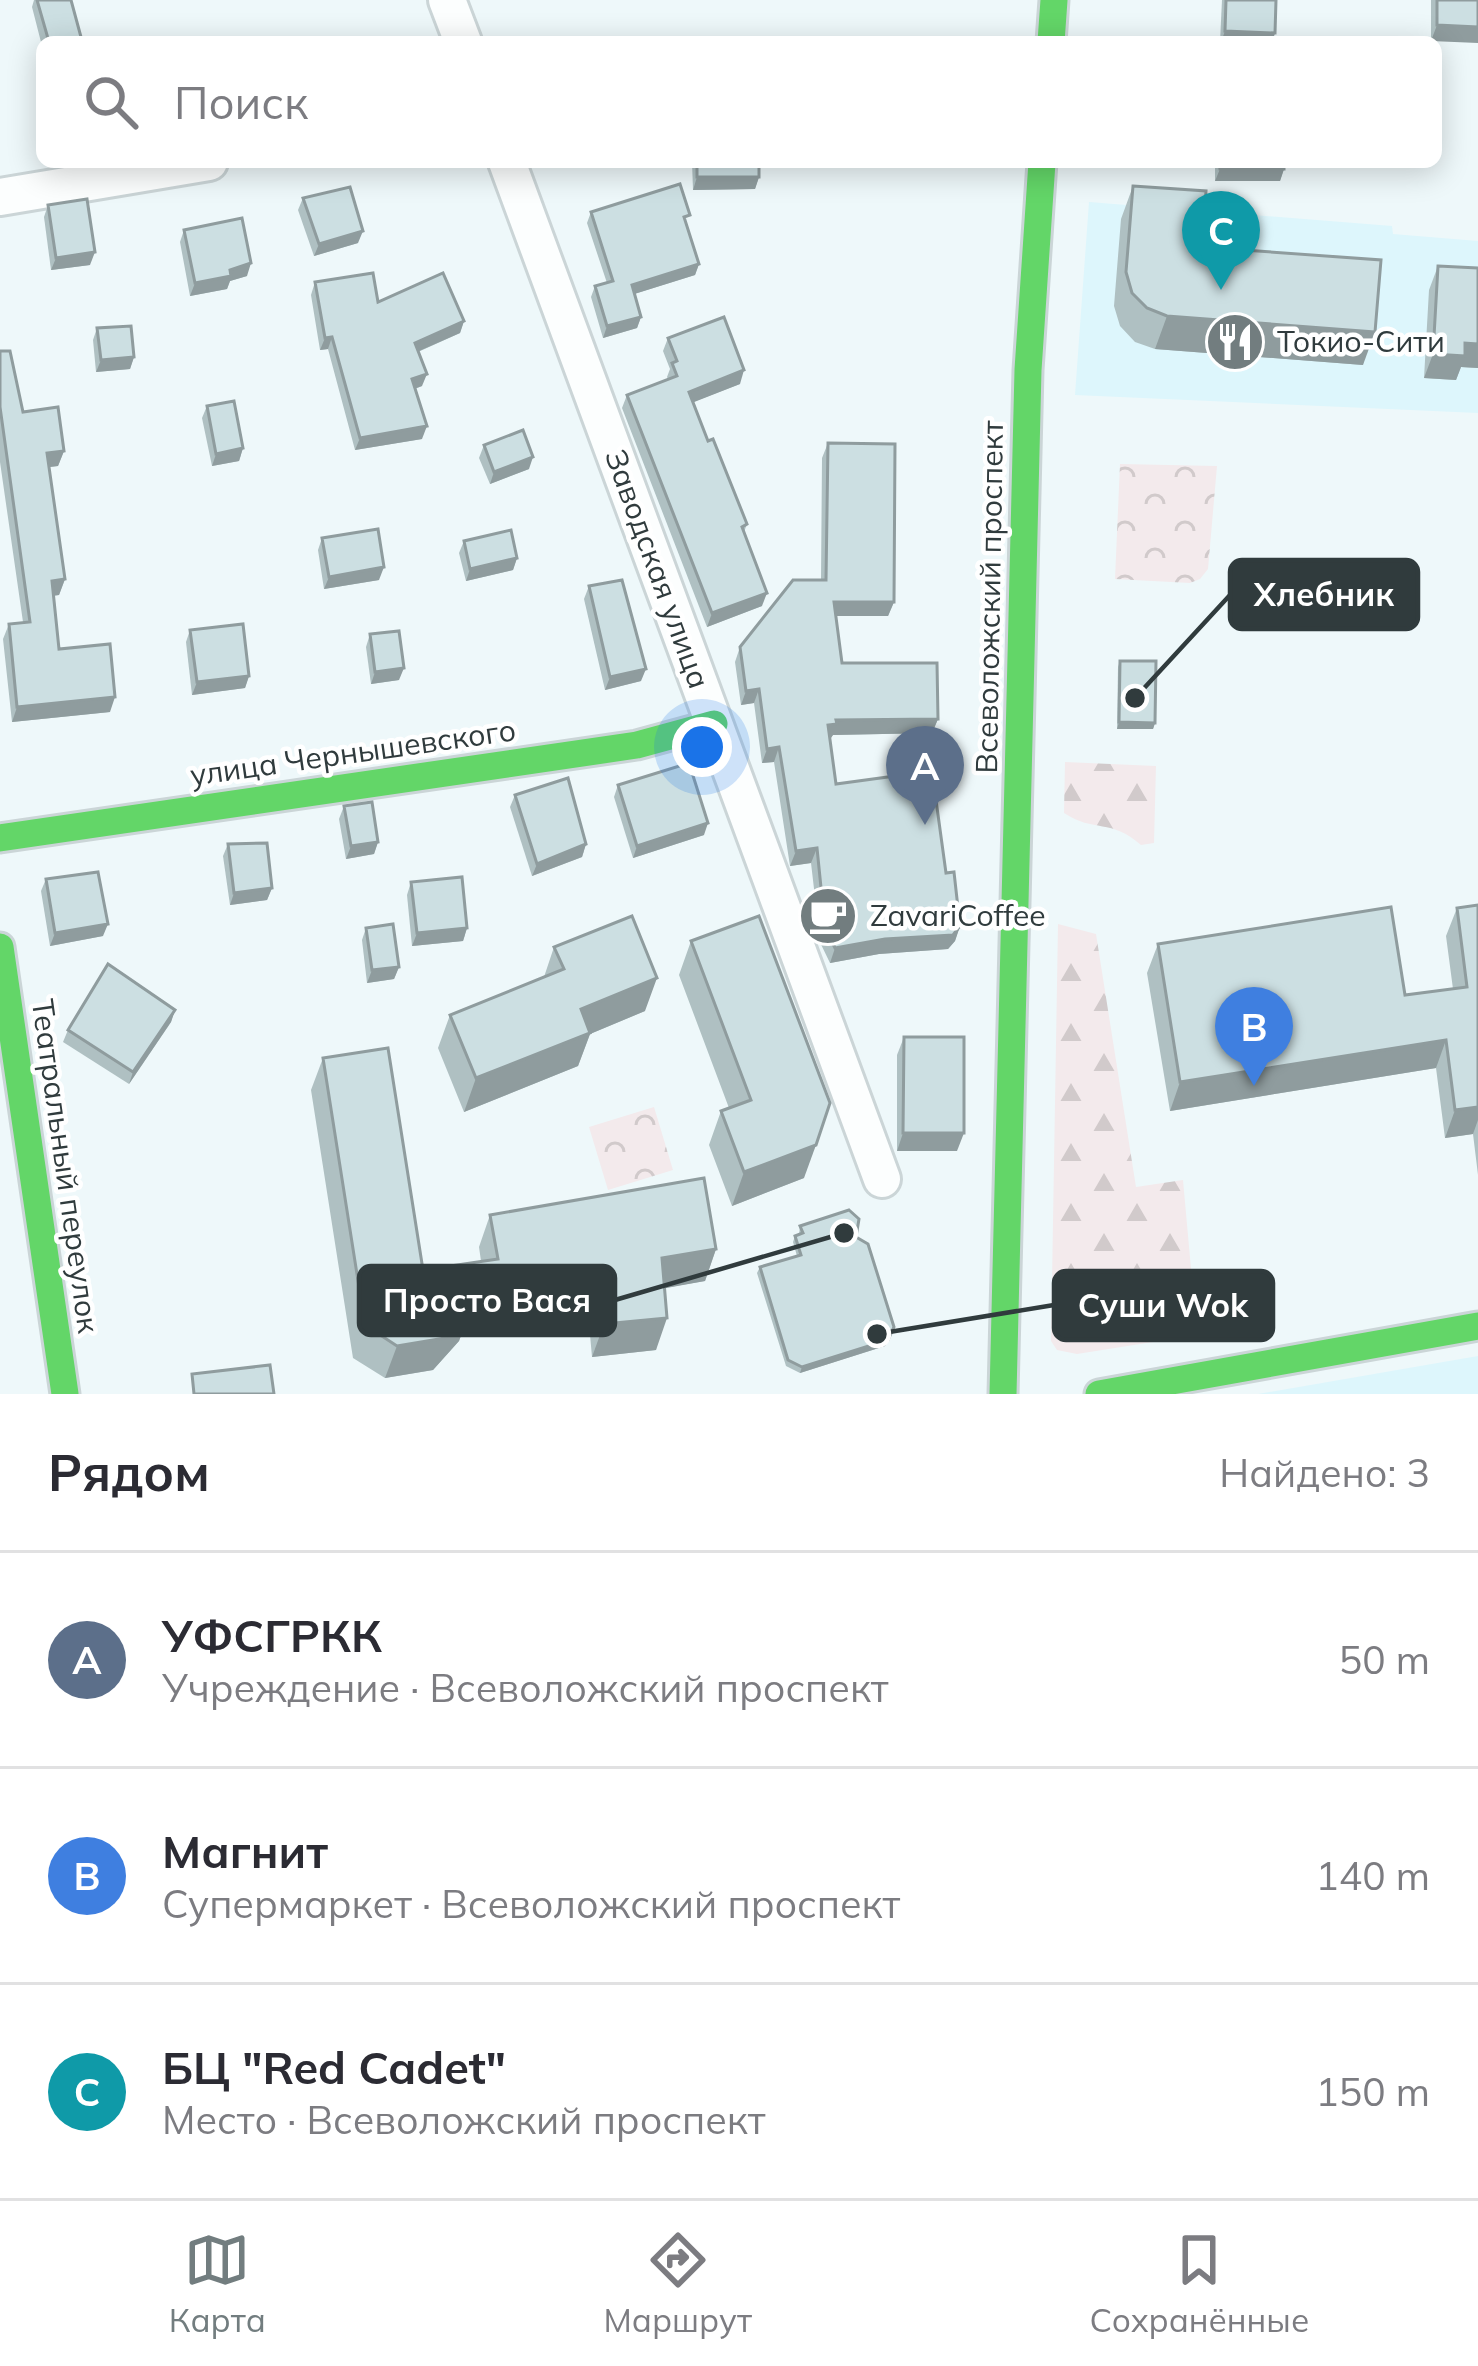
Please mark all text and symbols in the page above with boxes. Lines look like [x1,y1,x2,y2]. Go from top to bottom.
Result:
search box [36,36,1442,168]
icon: search [78,69,144,135]
text: Поиск [174,74,308,130]
pin: C [1182,191,1260,290]
restaurant icon: Токио-Сити [1204,311,1266,373]
place label: Токио-Сити [1277,322,1445,360]
street label: Всеволожский проспект [967,420,1011,774]
street label: Заводская улица [597,444,719,693]
callout: Хлебник [1230,560,1418,629]
text: Хлебник [1253,573,1394,614]
street label: улица Чернышевского [188,710,518,794]
your location [672,717,732,777]
pin: A [886,726,964,825]
cafe icon: ZavariCoffee [797,885,859,947]
place label: ZavariCoffee [870,896,1046,934]
pin: B [1215,987,1293,1086]
street label: Театральный переулок [24,996,108,1336]
callout: Просто Вася [359,1266,615,1335]
callout: Суши Wok [1054,1271,1273,1340]
text: Просто Вася [383,1279,591,1320]
text: Суши Wok [1078,1284,1249,1325]
text: Рядом [48,1440,210,1504]
text: Найдено: 3 [1219,1448,1430,1497]
text: УФСГРКК [162,1607,382,1663]
text: A [72,1635,102,1684]
text: 50 m [1339,1635,1430,1684]
text: Учреждение · Всеволожский проспект [162,1663,889,1712]
text: Магнит [162,1823,328,1879]
text: B [74,1851,100,1900]
text: 140 m [1315,1851,1430,1900]
text: Супермаркет · Всеволожский проспект [162,1879,900,1928]
text: БЦ "Red Cadet" [162,2039,506,2095]
text: C [74,2067,100,2116]
text: 150 m [1315,2067,1430,2116]
text: Место · Всеволожский проспект [162,2095,766,2144]
tab: Карта [169,2227,266,2340]
tab: Маршрут [604,2227,752,2340]
tab: Сохранённые [1090,2227,1309,2340]

